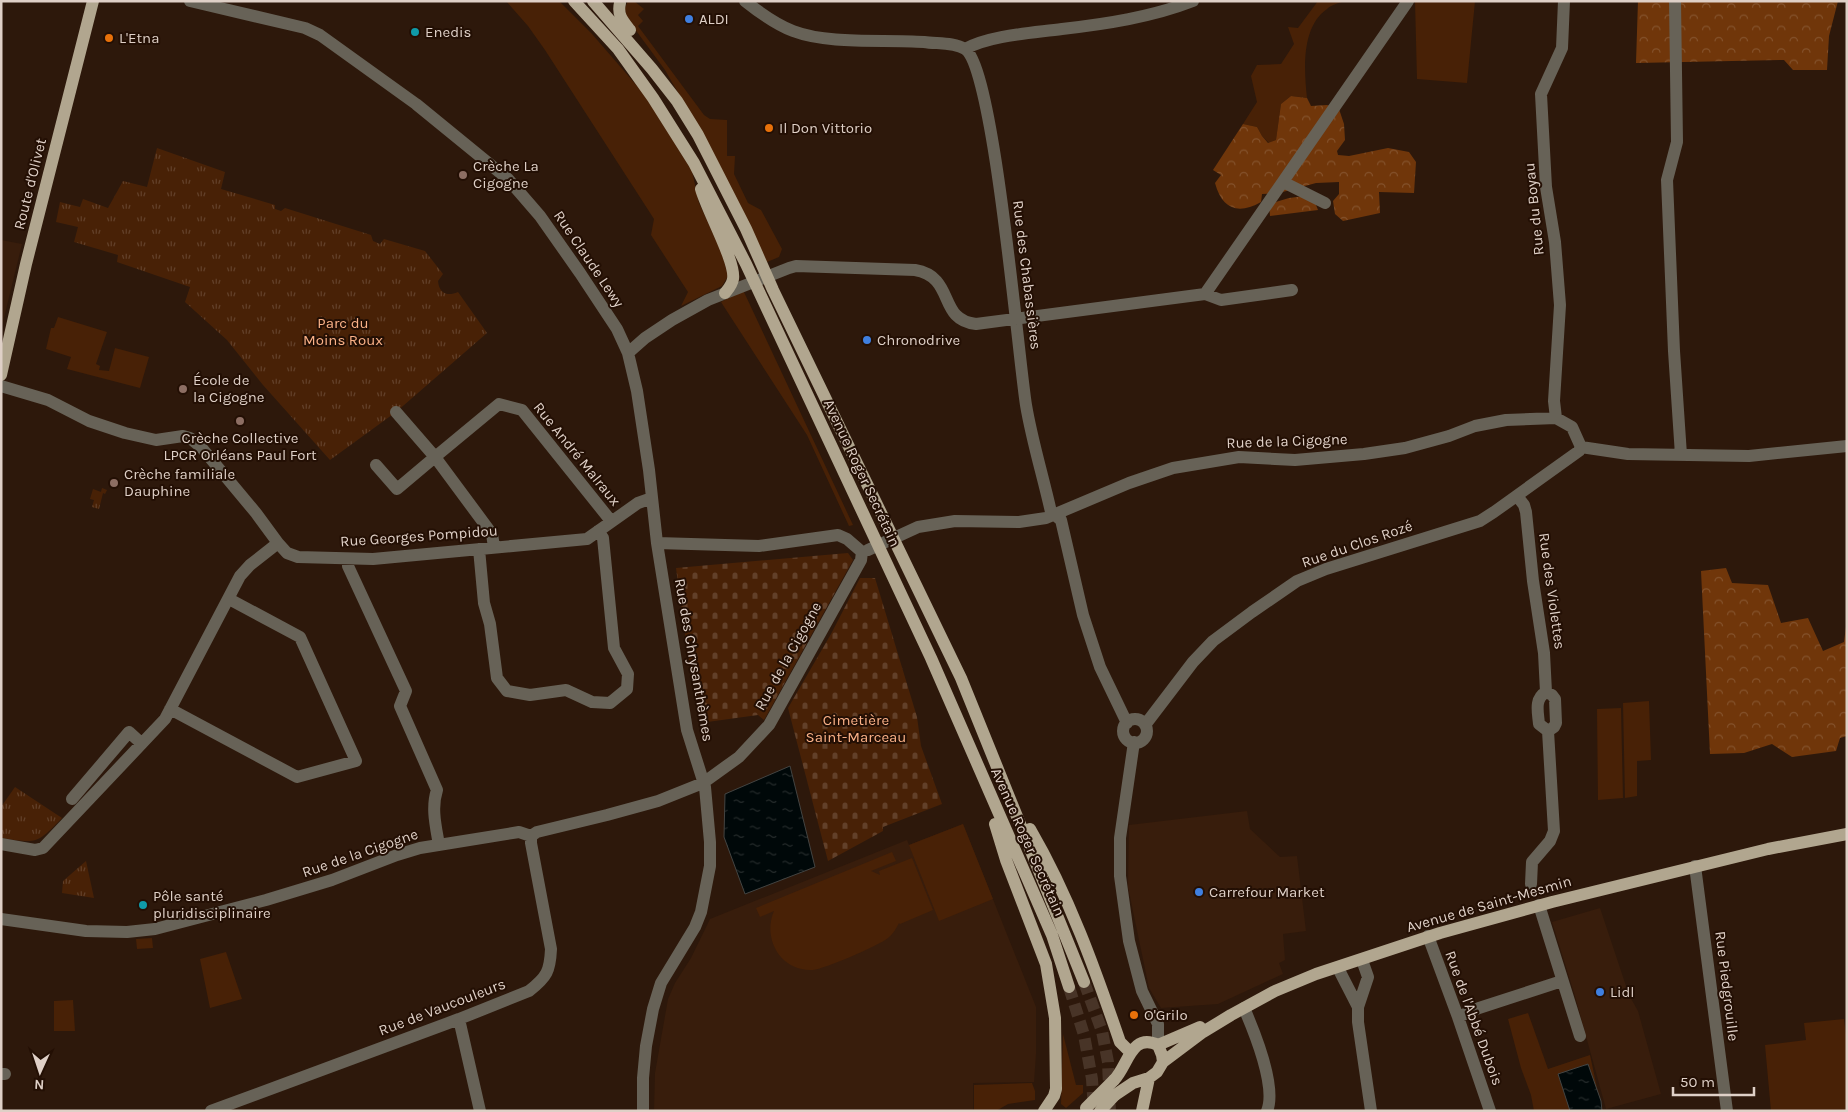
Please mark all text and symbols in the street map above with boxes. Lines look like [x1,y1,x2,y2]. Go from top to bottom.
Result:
place label: ALDI [699,10,729,28]
marker: ALDI [683,13,695,25]
place label: Enedis [425,23,471,41]
marker: Enedis [409,26,421,38]
place label: L'Etna [119,29,159,47]
marker: L'Etna [103,32,115,44]
place label: Il Don Vittorio [779,119,872,137]
marker: Il Don Vittorio [763,122,775,134]
street label: Route d'Olivet [10,136,50,232]
place label: Crèche La Cigogne [473,157,539,192]
street label: Rue du Boyau [1520,162,1548,256]
marker: Crèche La Cigogne [457,169,469,181]
street label: Rue des Chabassières [1009,199,1045,351]
street label: Rue Claude Lewy [550,207,628,311]
park label: Parc du Moins Roux [303,314,383,349]
place label: Chronodrive [877,331,960,349]
marker: Chronodrive [861,334,873,346]
place label: École de la Cigogne [193,371,265,406]
marker: École de la Cigogne [177,383,189,395]
street label: Avenue Roger Secrétain [820,396,904,550]
street label: Rue André Malraux [530,398,625,510]
marker: Crèche Collective LPCR Orléans Paul Fort [234,415,246,427]
place label: Crèche Collective LPCR Orléans Paul Fort [163,429,317,464]
street label: Rue de la Cigogne [1226,430,1348,452]
place label: Crèche familiale Dauphine [124,465,235,500]
marker: Crèche familiale Dauphine [108,477,120,489]
street label: Rue du Clos Rozé [1299,517,1415,571]
street label: Rue Georges Pompidou [340,522,498,550]
street label: Rue des Violettes [1535,532,1569,650]
street label: Rue des Chrysanthèmes [671,577,717,743]
street label: Rue de la Cigogne [751,599,825,713]
park label: Cimetière Saint-Marceau [806,711,906,746]
street label: Avenue Roger Secrétain [987,765,1069,919]
street label: Rue de la Cigogne [300,825,420,881]
street label: Avenue de Saint-Mesmin [1405,872,1573,936]
place label: Carrefour Market [1209,883,1325,901]
marker: Carrefour Market [1193,886,1205,898]
place label: Pôle santé pluridisciplinaire [153,887,271,922]
marker: Pôle santé pluridisciplinaire [137,899,149,911]
street label: Rue Piedgrouille [1711,930,1743,1042]
street label: Rue de l'Abbé Dubois [1441,948,1507,1088]
street label: Rue de Vaucouleurs [376,975,508,1039]
place label: Lidl [1610,983,1635,1001]
marker: Lidl [1594,986,1606,998]
place label: O'Grilo [1144,1006,1188,1024]
marker: O'Grilo [1128,1009,1140,1021]
north arrow [15,1047,65,1097]
scale bar [1673,1064,1754,1096]
text: 50 m [1680,1073,1715,1091]
text: N [34,1076,45,1093]

